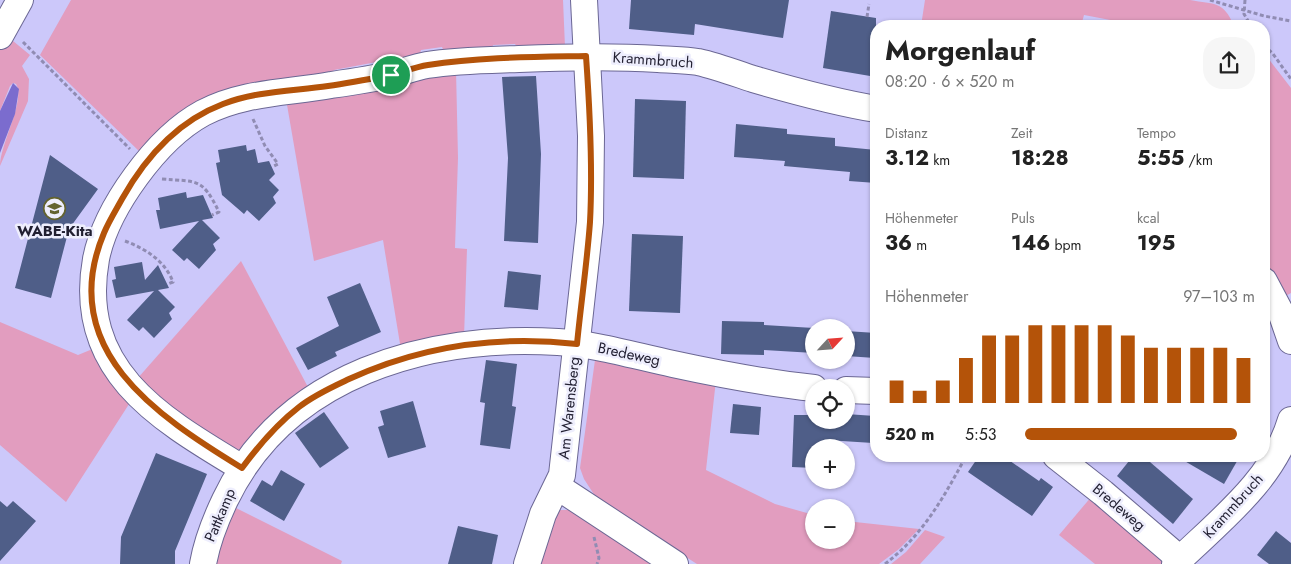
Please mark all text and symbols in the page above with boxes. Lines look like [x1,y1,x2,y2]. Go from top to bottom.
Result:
text: Morgenlauf [885,30,1035,71]
button: share [1203,37,1255,89]
street label: Krammbruch [612,46,694,74]
pin [370,54,412,96]
icon: arrive [377,61,405,89]
text: 08:20 · 6 × 520 m [885,70,1015,93]
text: Distanz [885,123,928,143]
text: Zeit [1011,123,1032,143]
text: Tempo [1137,123,1176,143]
text: 3.12 [885,143,929,173]
text: 18:28 [1011,143,1069,173]
text: 5:55 [1137,143,1184,173]
text: km [929,150,950,170]
text: /km [1184,150,1213,170]
school or university icon: WABE-Kita [43,196,67,220]
text: Höhenmeter [885,208,958,228]
text: Puls [1011,208,1035,228]
text: kcal [1137,208,1160,228]
place label: WABE-Kita [17,220,93,242]
text: 36 [885,228,912,258]
text: 146 [1011,228,1050,258]
text: 195 [1137,228,1175,258]
text: m [912,235,927,255]
text: bpm [1050,235,1082,255]
text: Höhenmeter [885,285,969,308]
text: 97–103 m [1183,285,1255,308]
north arrow [805,319,855,369]
map controls [805,319,855,549]
street label: Bredeweg [596,337,662,371]
street label: Am Warensberg [553,356,585,460]
button: locate [805,379,855,429]
text: 520 m [885,423,934,446]
text: 5:53 [965,423,997,446]
button: + [805,439,855,489]
street label: Krammbruch [1198,469,1268,543]
street label: Bredeweg [1088,478,1150,536]
street label: Pattkamp [199,484,241,545]
button: − [805,499,855,549]

